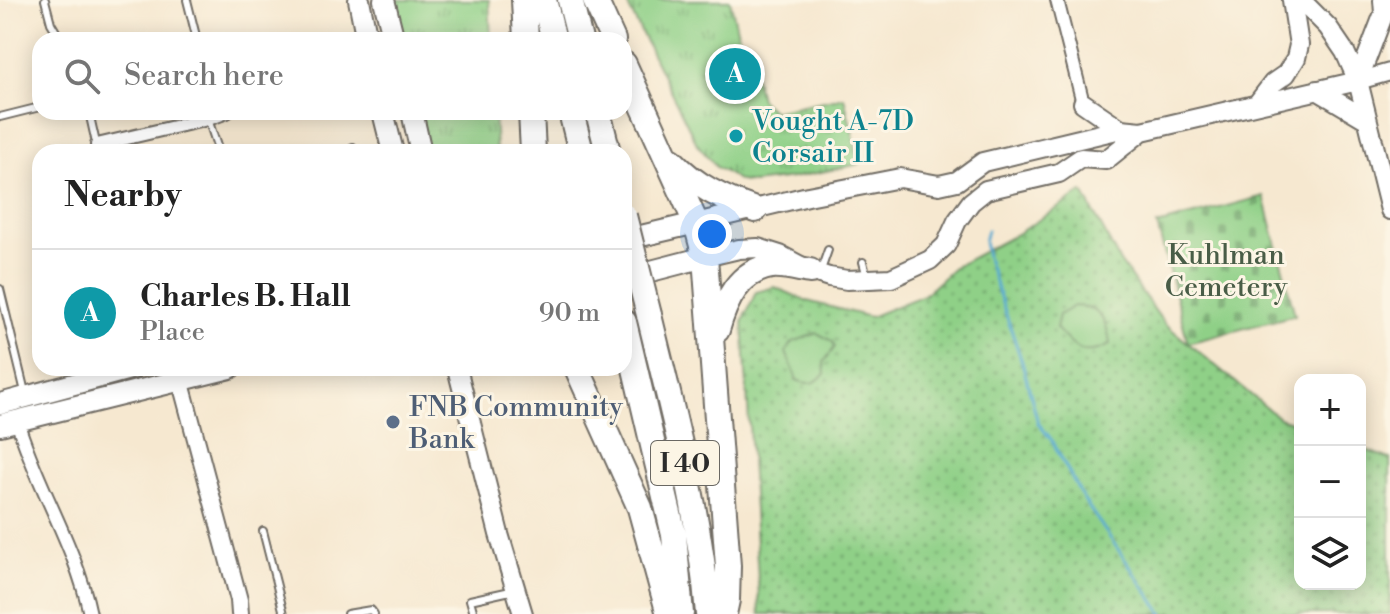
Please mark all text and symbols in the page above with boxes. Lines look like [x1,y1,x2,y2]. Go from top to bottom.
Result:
search box [32,32,632,120]
pin: A [709,44,761,104]
icon: search [60,54,104,98]
text: Search here [124,57,284,95]
place label: Vought A-7D Corsair II [751,104,914,171]
marker: Vought A-7D Corsair II [727,127,745,145]
text: Nearby [64,175,182,217]
your location [692,214,732,254]
park label: Kuhlman Cemetery [1165,238,1288,305]
text: Charles B. Hall [140,278,351,316]
text: A [81,297,99,329]
text: 90 m [539,297,600,329]
text: Place [140,316,205,348]
map controls [1294,374,1366,590]
button: + [1294,374,1366,446]
place label: FNB Community Bank [408,390,623,457]
marker: FNB Community Bank [384,413,402,431]
road number: I 40 [651,441,719,485]
button: − [1294,446,1366,518]
button: layers [1294,518,1366,590]

